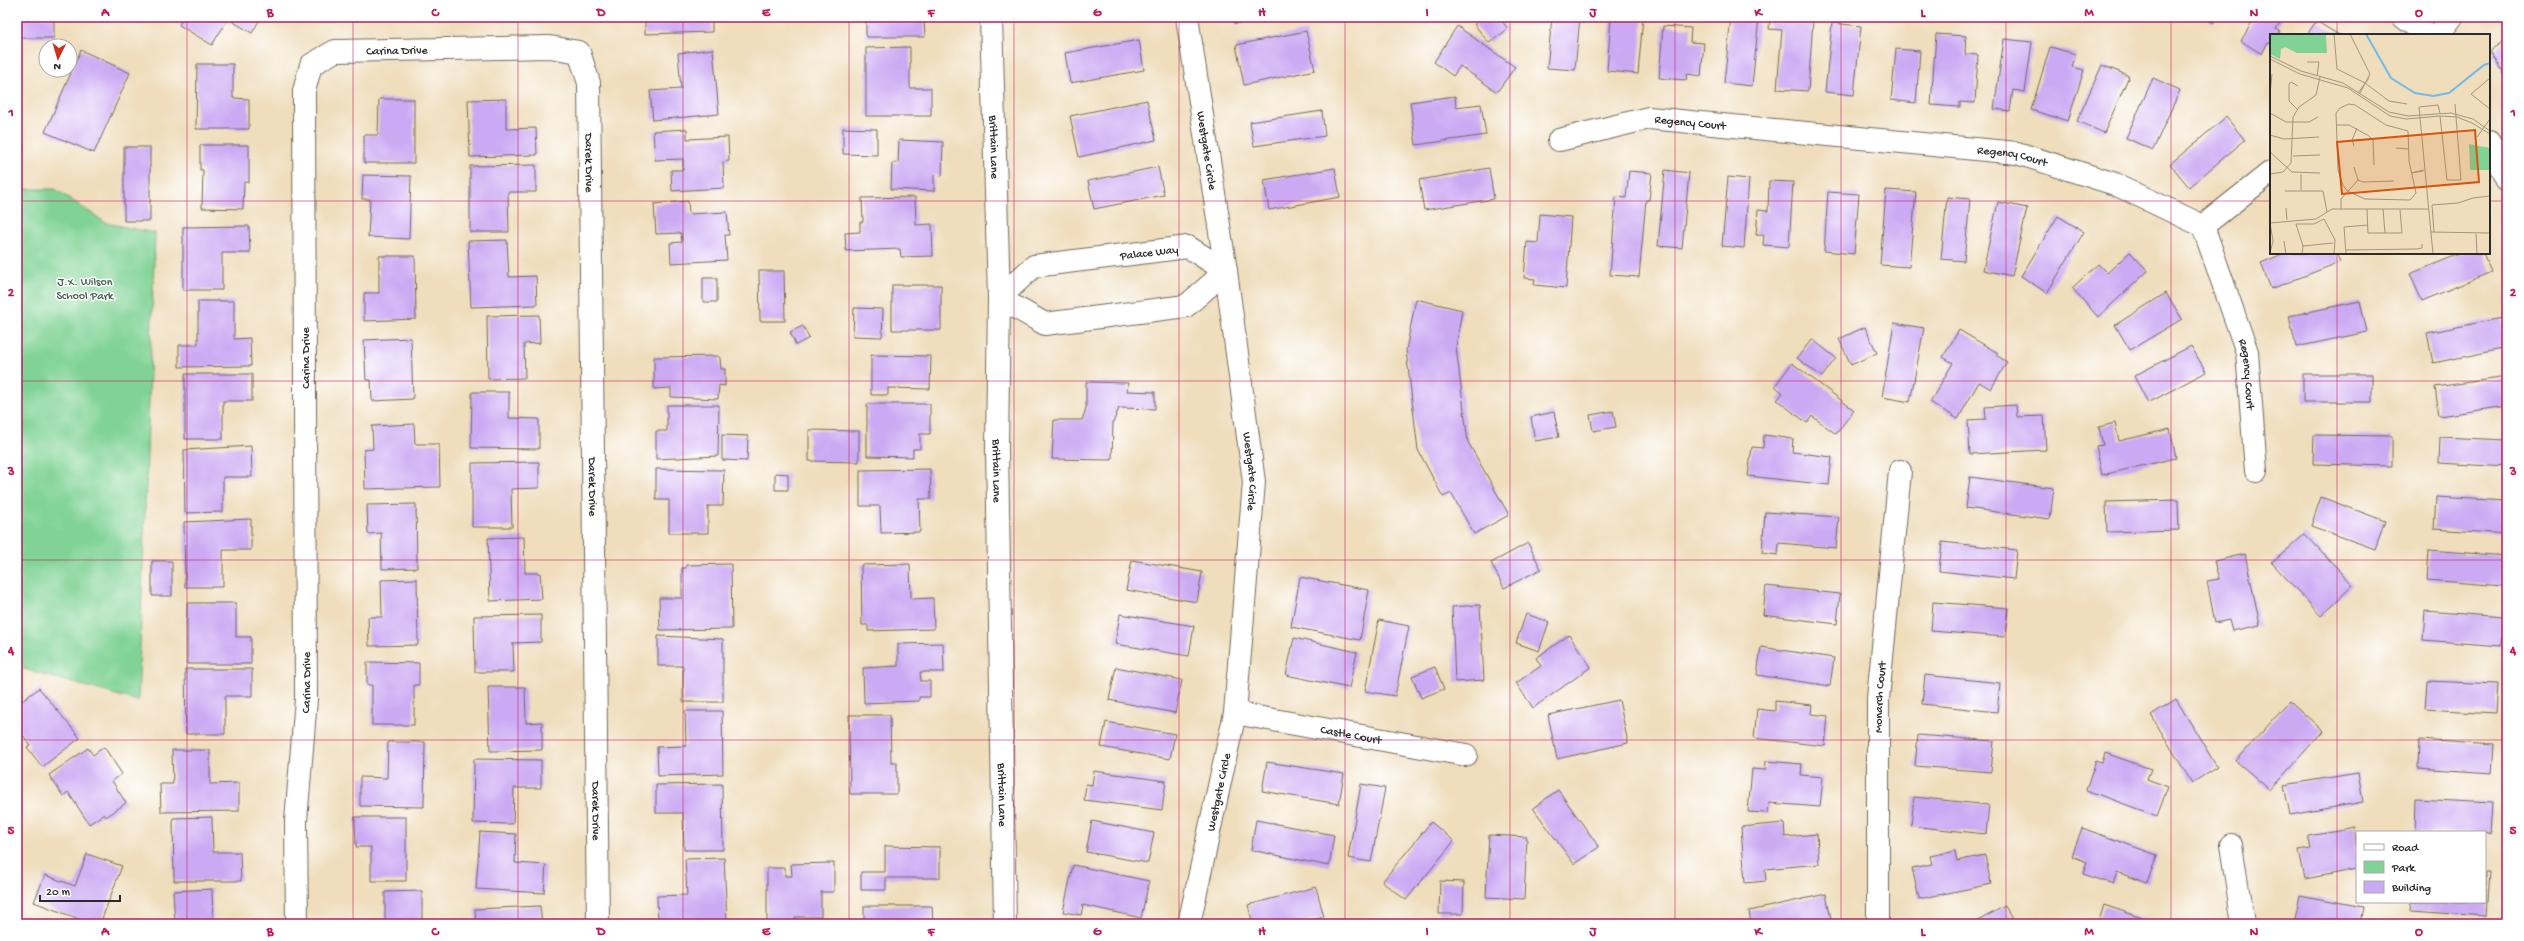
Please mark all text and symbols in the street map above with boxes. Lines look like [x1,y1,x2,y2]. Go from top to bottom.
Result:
text: A [100,6,110,21]
text: B [266,6,275,21]
text: C [430,6,440,21]
text: D [596,6,606,21]
text: E [762,6,771,21]
text: F [927,6,936,21]
text: G [1093,6,1102,21]
text: H [1258,6,1266,21]
text: I [1425,6,1429,21]
text: J [1589,6,1598,21]
text: K [1753,6,1763,21]
text: L [1921,6,1927,21]
text: M [2084,6,2094,21]
text: N [2250,6,2259,21]
text: O [2415,6,2423,21]
inset map [2270,34,2490,254]
north arrow [38,38,78,78]
street label: Carina Drive [366,44,429,59]
text: N [53,60,61,72]
text: 1 [7,106,14,121]
text: 1 [2509,106,2516,121]
street label: Westgate Circle [1193,110,1219,192]
street label: Brittain Lane [985,114,1001,180]
street label: Regency Court [1654,114,1727,134]
street label: Darek Drive [581,132,595,193]
street label: Regency Court [1976,144,2050,171]
street label: Palace Way [1118,243,1179,265]
park label: J.X. Wilson School Park [57,276,115,304]
text: 2 [8,286,15,301]
text: 2 [2510,286,2517,301]
street label: Carina Drive [300,327,314,389]
street label: Regency Court [2234,337,2256,411]
street label: Westgate Circle [1238,431,1259,512]
street label: Brittain Lane [988,438,1003,504]
street label: Darek Drive [584,456,599,517]
text: 3 [7,465,15,480]
text: 3 [2509,465,2517,480]
text: 4 [7,644,15,659]
text: 4 [2509,644,2517,659]
street label: Carina Drive [300,651,315,714]
street label: Monarch Court [1873,660,1891,733]
street label: Castle Court [1319,724,1383,749]
street label: Westgate Circle [1205,751,1235,833]
street label: Brittain Lane [993,762,1008,828]
street label: Darek Drive [587,780,602,841]
text: 5 [8,824,15,839]
text: 5 [2510,824,2517,839]
legend [2356,831,2486,903]
text: Road [2392,842,2419,856]
text: Park [2391,862,2417,876]
scale bar [40,877,120,903]
text: Building [2391,882,2431,896]
text: 20 m [46,886,71,900]
text: A [100,925,110,940]
text: B [266,925,275,940]
text: C [430,925,440,940]
text: D [596,925,606,940]
text: E [762,925,771,940]
text: F [927,925,936,940]
text: G [1093,925,1102,940]
text: H [1258,925,1266,940]
text: I [1425,925,1429,940]
text: J [1589,925,1598,940]
text: K [1753,925,1763,940]
text: L [1921,925,1927,940]
text: M [2084,925,2094,940]
text: N [2250,925,2259,940]
text: O [2415,925,2423,940]

